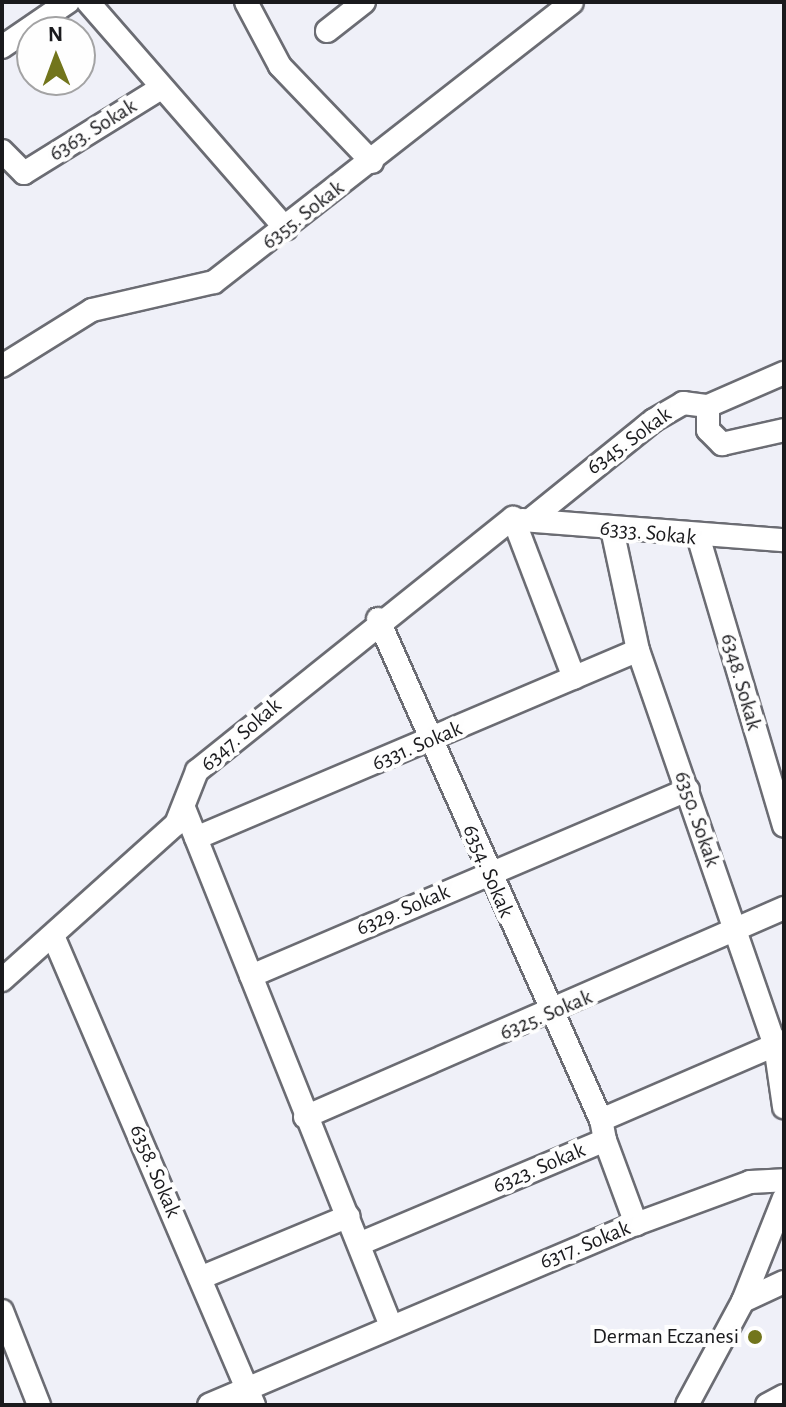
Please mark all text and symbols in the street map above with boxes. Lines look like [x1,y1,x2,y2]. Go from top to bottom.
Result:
north arrow [16,16,96,96]
text: N [48,23,63,45]
street label: 6363. Sokak [44,93,142,167]
street label: 6355. Sokak [257,175,349,255]
street label: 6345. Sokak [581,401,677,481]
street label: 6333. Sokak [599,515,697,551]
street label: 6348. Sokak [715,630,767,734]
street label: 6347. Sokak [195,693,287,777]
street label: 6331. Sokak [368,715,466,777]
street label: 6350. Sokak [668,768,726,870]
street label: 6354. Sokak [457,821,519,921]
street label: 6329. Sokak [352,879,454,941]
street label: 6325. Sokak [496,984,596,1046]
street label: 6358. Sokak [124,1121,186,1221]
street label: 6323. Sokak [489,1137,589,1199]
street label: 6317. Sokak [536,1215,634,1275]
place label: Derman Eczanesi [593,1324,739,1350]
marker: Derman Eczanesi [746,1328,764,1346]

